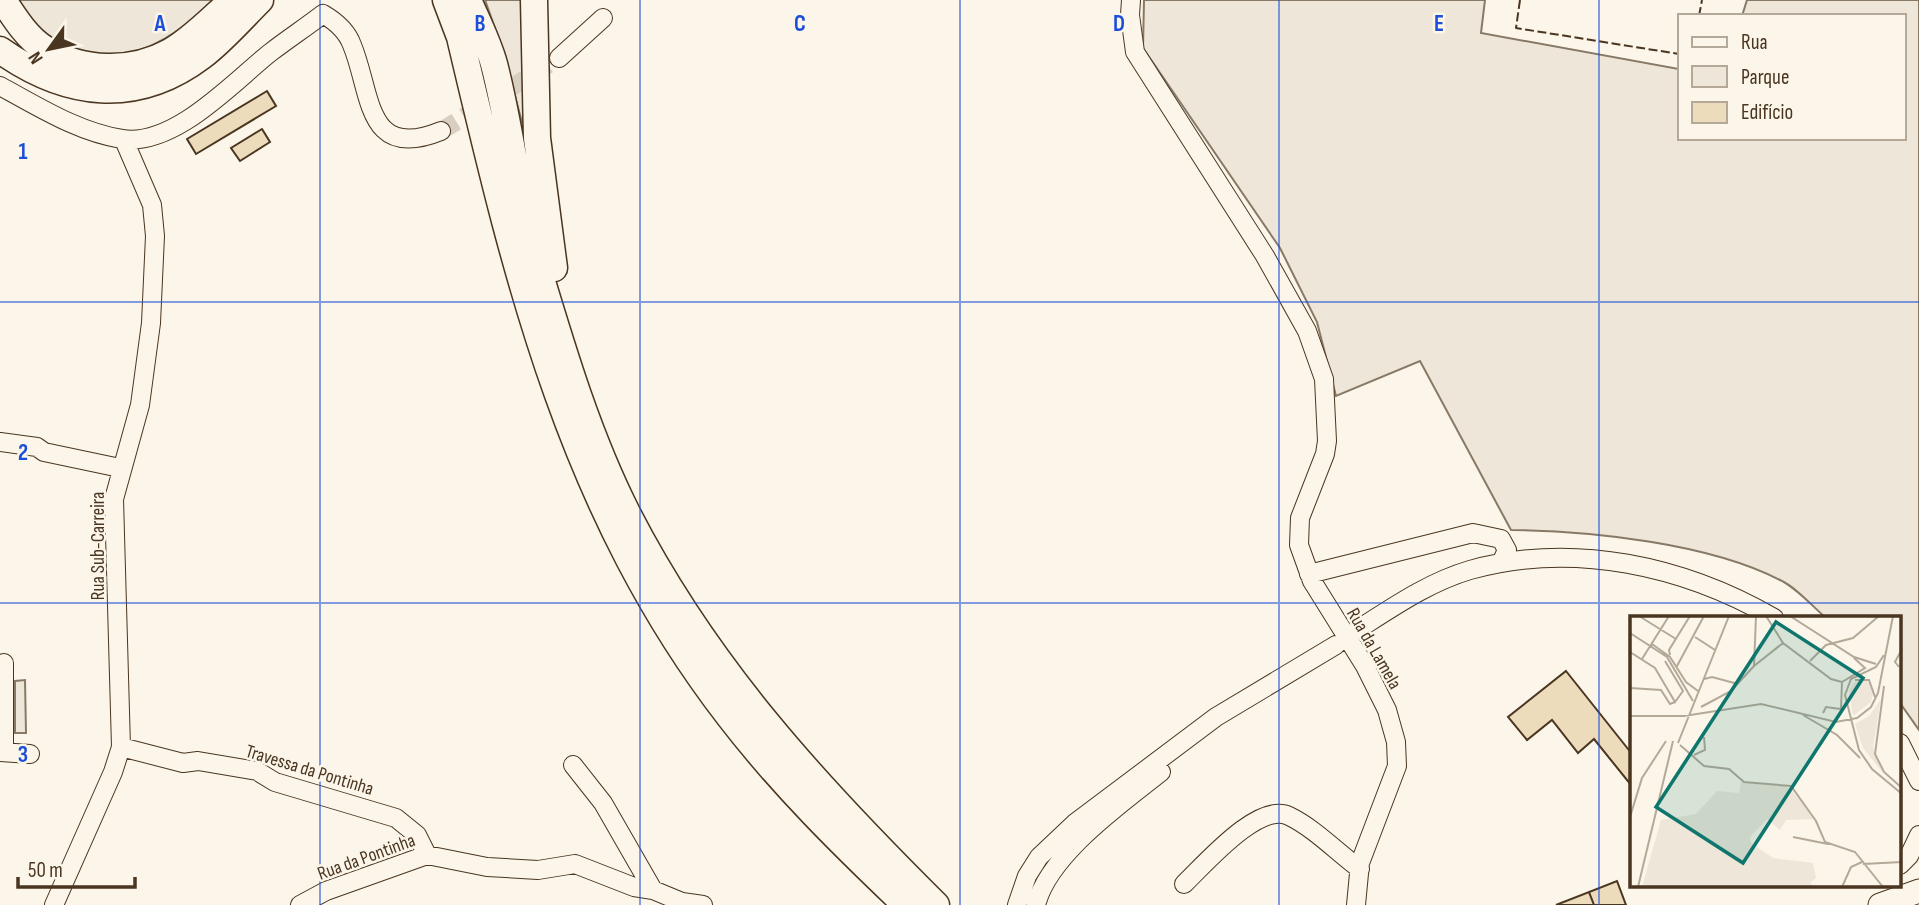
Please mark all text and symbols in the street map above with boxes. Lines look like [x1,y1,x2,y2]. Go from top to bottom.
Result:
text: A [154,10,167,38]
text: B [475,10,486,38]
text: C [794,10,806,38]
text: D [1113,10,1125,38]
text: E [1434,10,1444,38]
north arrow [14,14,84,84]
legend [1678,14,1905,140]
text: Rua [1741,30,1768,55]
text: N [24,47,48,68]
text: Parque [1741,65,1789,90]
text: Edifício [1741,100,1793,125]
text: 1 [18,138,28,166]
text: 2 [18,439,28,467]
street label: Rua Sub-Carreira [87,492,110,600]
street label: Rua da Lamela [1341,604,1406,694]
inset map [1630,616,1902,888]
street label: Travessa da Pontinha [243,740,376,801]
text: 3 [18,741,28,769]
street label: Rua da Pontinha [314,829,419,886]
scale bar [18,846,135,890]
text: 50 m [28,858,63,883]

